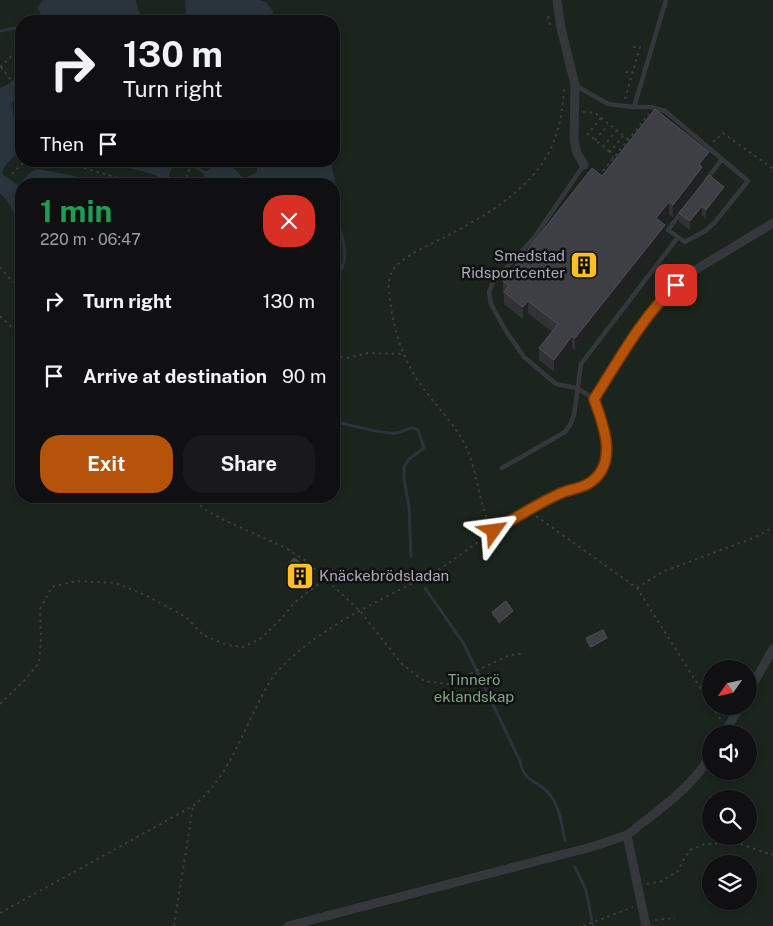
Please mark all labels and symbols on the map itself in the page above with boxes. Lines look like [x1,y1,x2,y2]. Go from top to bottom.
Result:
place label: Smedstad Ridsportcenter [461,247,565,281]
building icon: Smedstad Ridsportcenter [569,250,599,280]
pin [655,264,697,306]
position arrow [467,504,519,556]
building icon: Knäckebrödsladan [285,561,315,591]
place label: Knäckebrödsladan [319,567,449,584]
north arrow [702,660,758,715]
park label: Tinnerö eklandskap [434,671,514,705]

